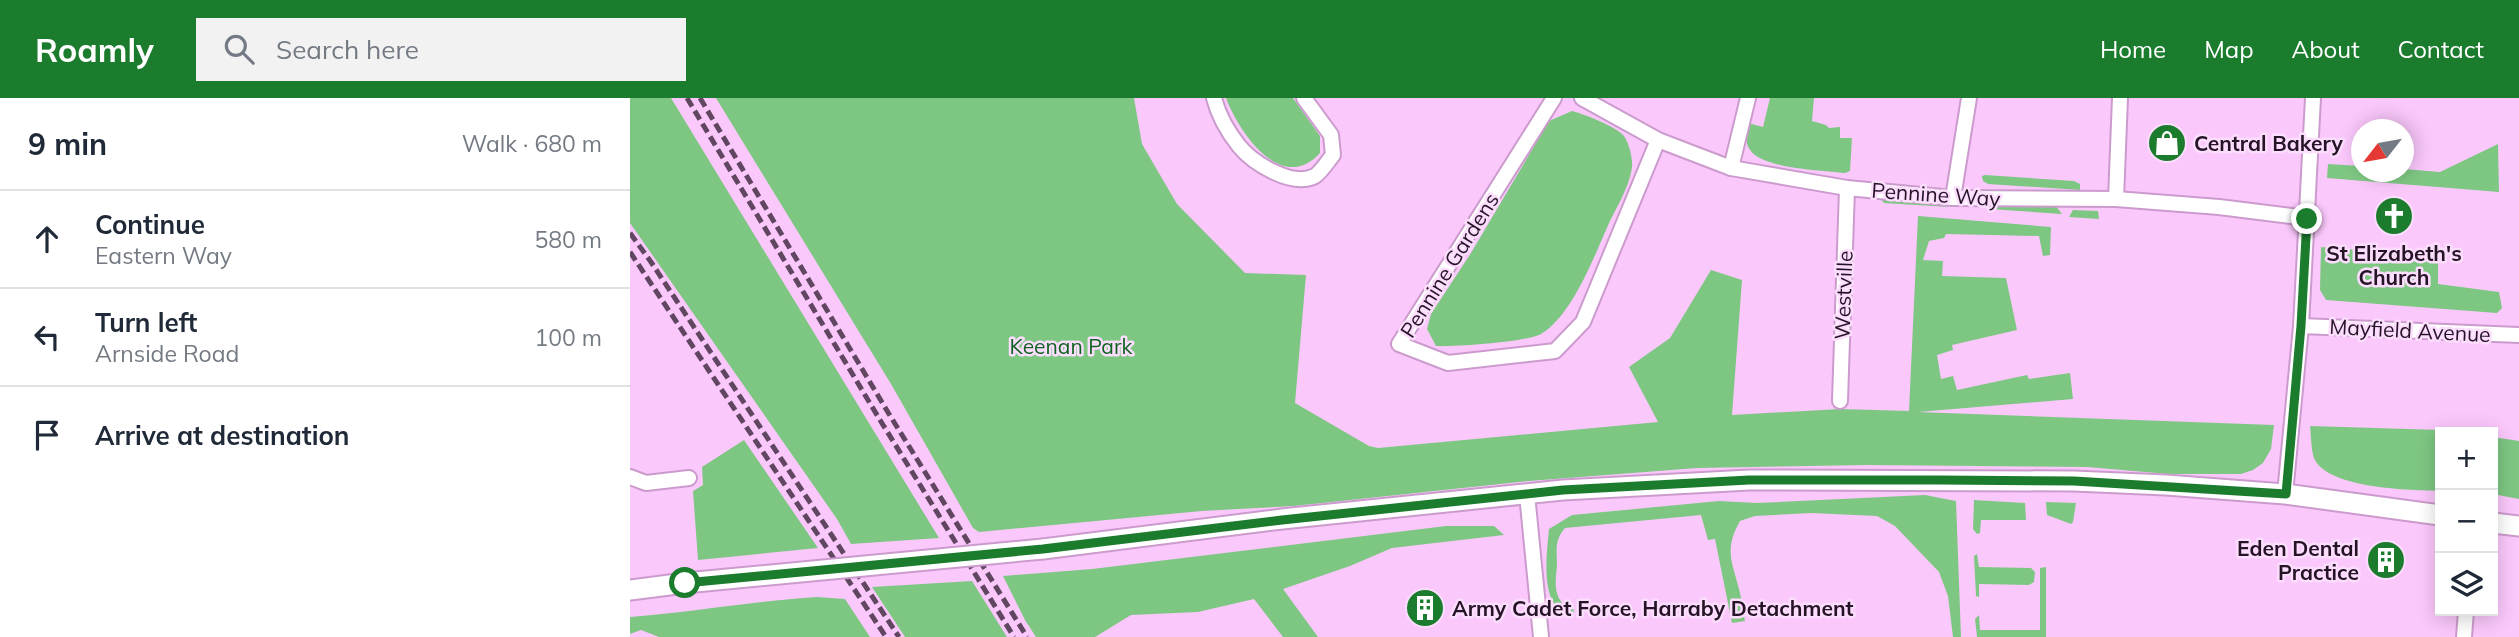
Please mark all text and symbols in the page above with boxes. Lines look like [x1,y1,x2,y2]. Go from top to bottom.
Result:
search box [196,18,686,81]
text: Roamly [35,29,154,70]
icon: search [220,30,258,68]
text: Search here [276,33,419,66]
text: Home [2100,34,2166,64]
text: Map [2204,34,2254,64]
text: About [2292,34,2360,64]
text: Contact [2398,34,2484,64]
north arrow [2351,119,2414,182]
shop icon: Central Bakery [2146,122,2188,164]
text: 9 min [28,125,107,163]
text: Walk · 680 m [462,129,602,158]
place label: Central Bakery [2194,130,2343,156]
street label: Pennine Way [1871,177,2001,211]
street label: Pennine Gardens [1394,188,1504,342]
church icon: St Elizabeth's Church [2373,195,2415,237]
route end [2291,203,2322,234]
text: Continue [95,208,205,241]
icon: ahead [28,220,66,258]
text: 580 m [534,225,602,254]
place label: St Elizabeth's Church [2326,240,2462,290]
text: Eastern Way [95,241,232,270]
street label: Westville [1828,250,1858,340]
text: Turn left [95,306,197,339]
street label: Mayfield Avenue [2329,313,2491,347]
icon: left [28,318,66,356]
text: 100 m [534,323,602,352]
park label: Keenan Park [1010,333,1133,359]
text: Arnside Road [95,339,239,368]
icon: arrive [28,416,66,454]
text: Arrive at destination [95,419,350,452]
map controls [2435,427,2498,616]
button: + [2435,427,2498,490]
button: − [2435,490,2498,553]
place label: Eden Dental Practice [2237,535,2359,585]
building icon: Eden Dental Practice [2365,539,2407,581]
button: layers [2435,553,2498,616]
route start [669,567,700,598]
building icon: Army Cadet Force, Harraby Detachment [1404,587,1446,629]
place label: Army Cadet Force, Harraby Detachment [1452,595,1854,621]

